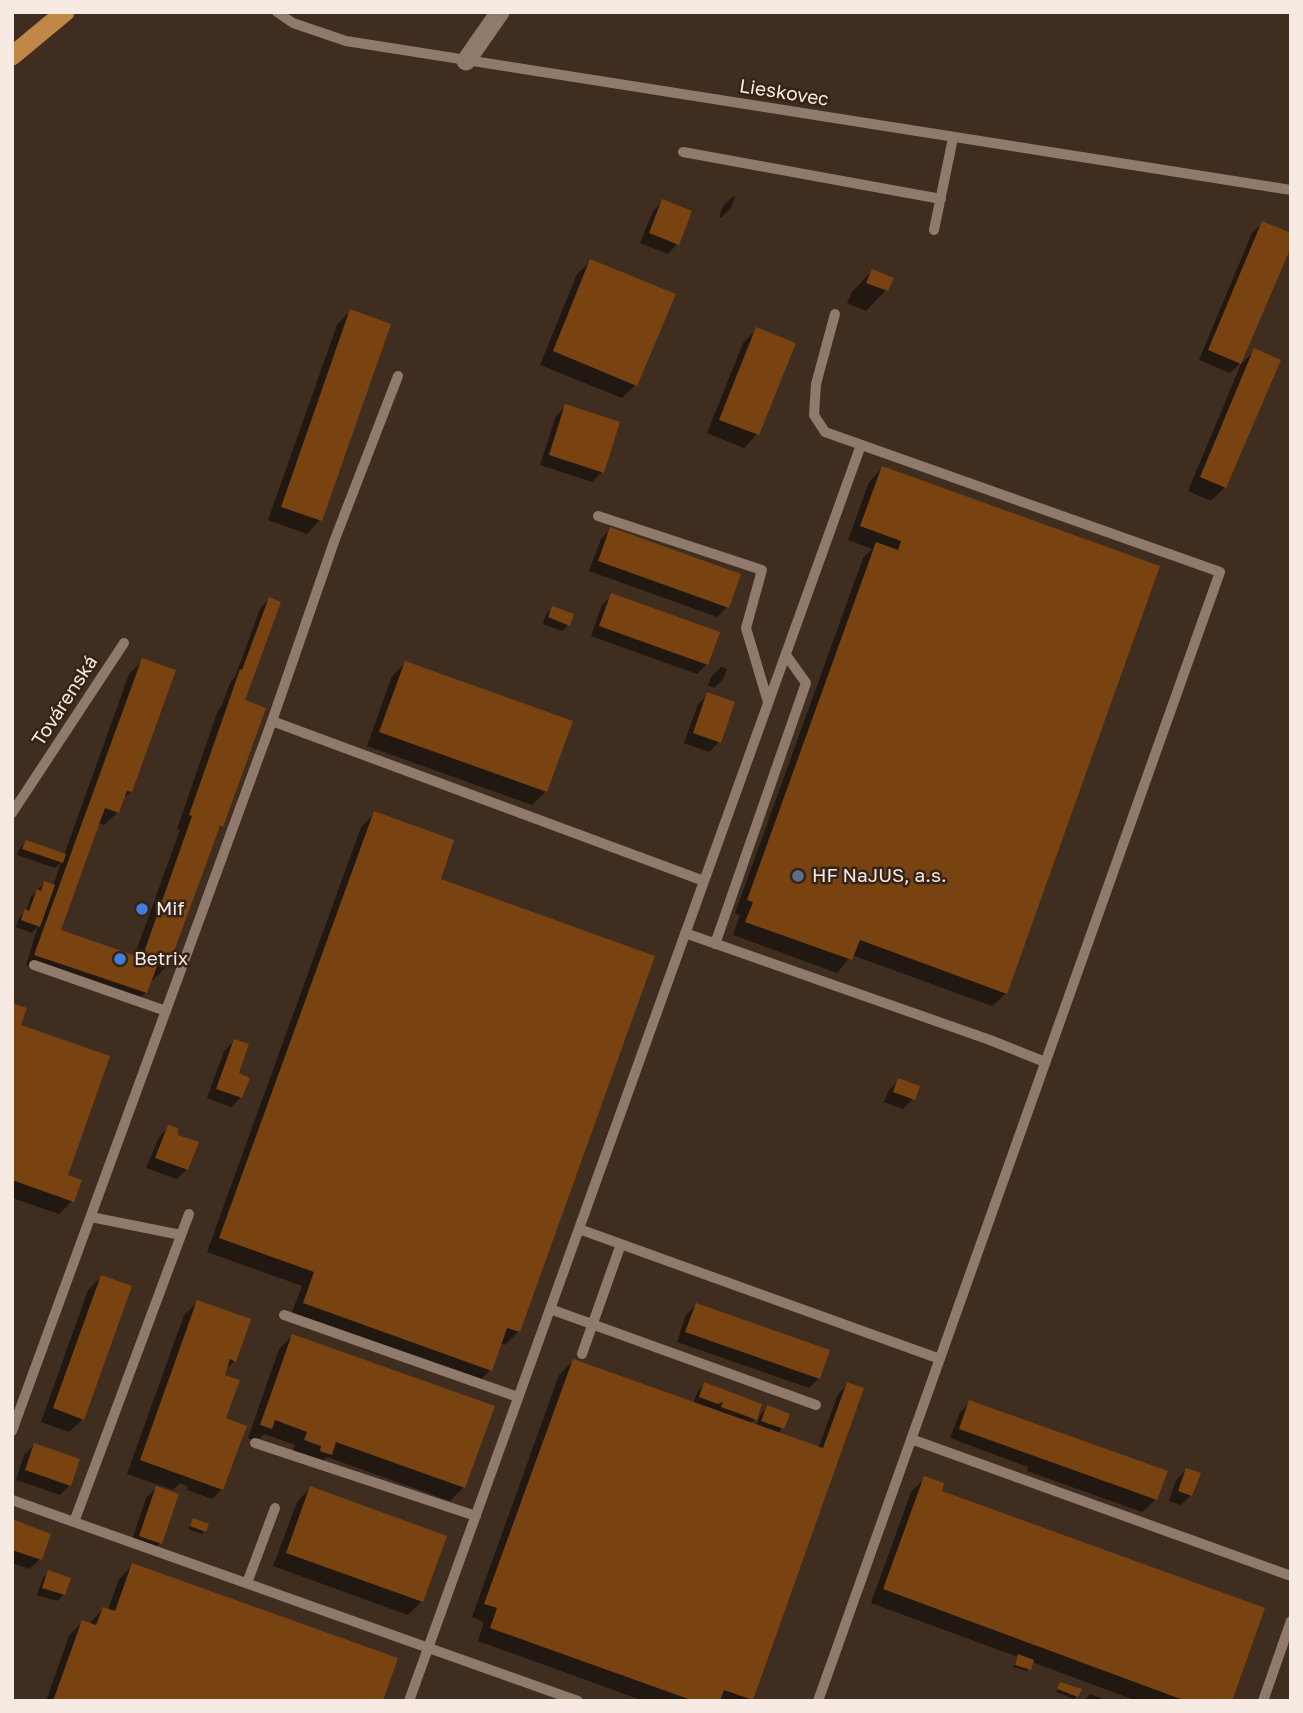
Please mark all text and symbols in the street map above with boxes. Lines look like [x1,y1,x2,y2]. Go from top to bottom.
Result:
street label: Lieskovec [738,75,830,111]
street label: Továrenská [27,652,103,750]
place label: HF NaJUS, a.s. [812,865,947,887]
marker: HF NaJUS, a.s. [790,868,806,884]
place label: Mif [156,898,184,920]
marker: Mif [134,901,150,917]
place label: Betrix [134,948,188,970]
marker: Betrix [112,951,128,967]

